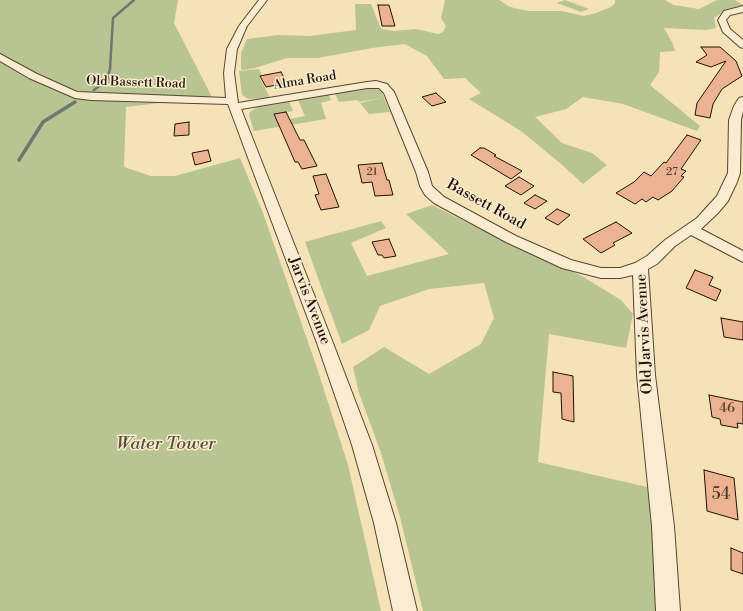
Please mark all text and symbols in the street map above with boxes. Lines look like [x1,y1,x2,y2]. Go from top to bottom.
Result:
street label: Alma Road [272,68,338,94]
street label: Old Bassett Road [86,73,186,93]
house number: 21 [366,165,378,179]
house number: 27 [666,165,678,179]
street label: Bassett Road [443,176,529,234]
street label: Jarvis Avenue [284,255,334,347]
street label: Old Jarvis Avenue [633,273,657,395]
house number: 46 [719,401,735,417]
park label: Water Tower [116,434,216,456]
house number: 54 [712,485,730,505]

